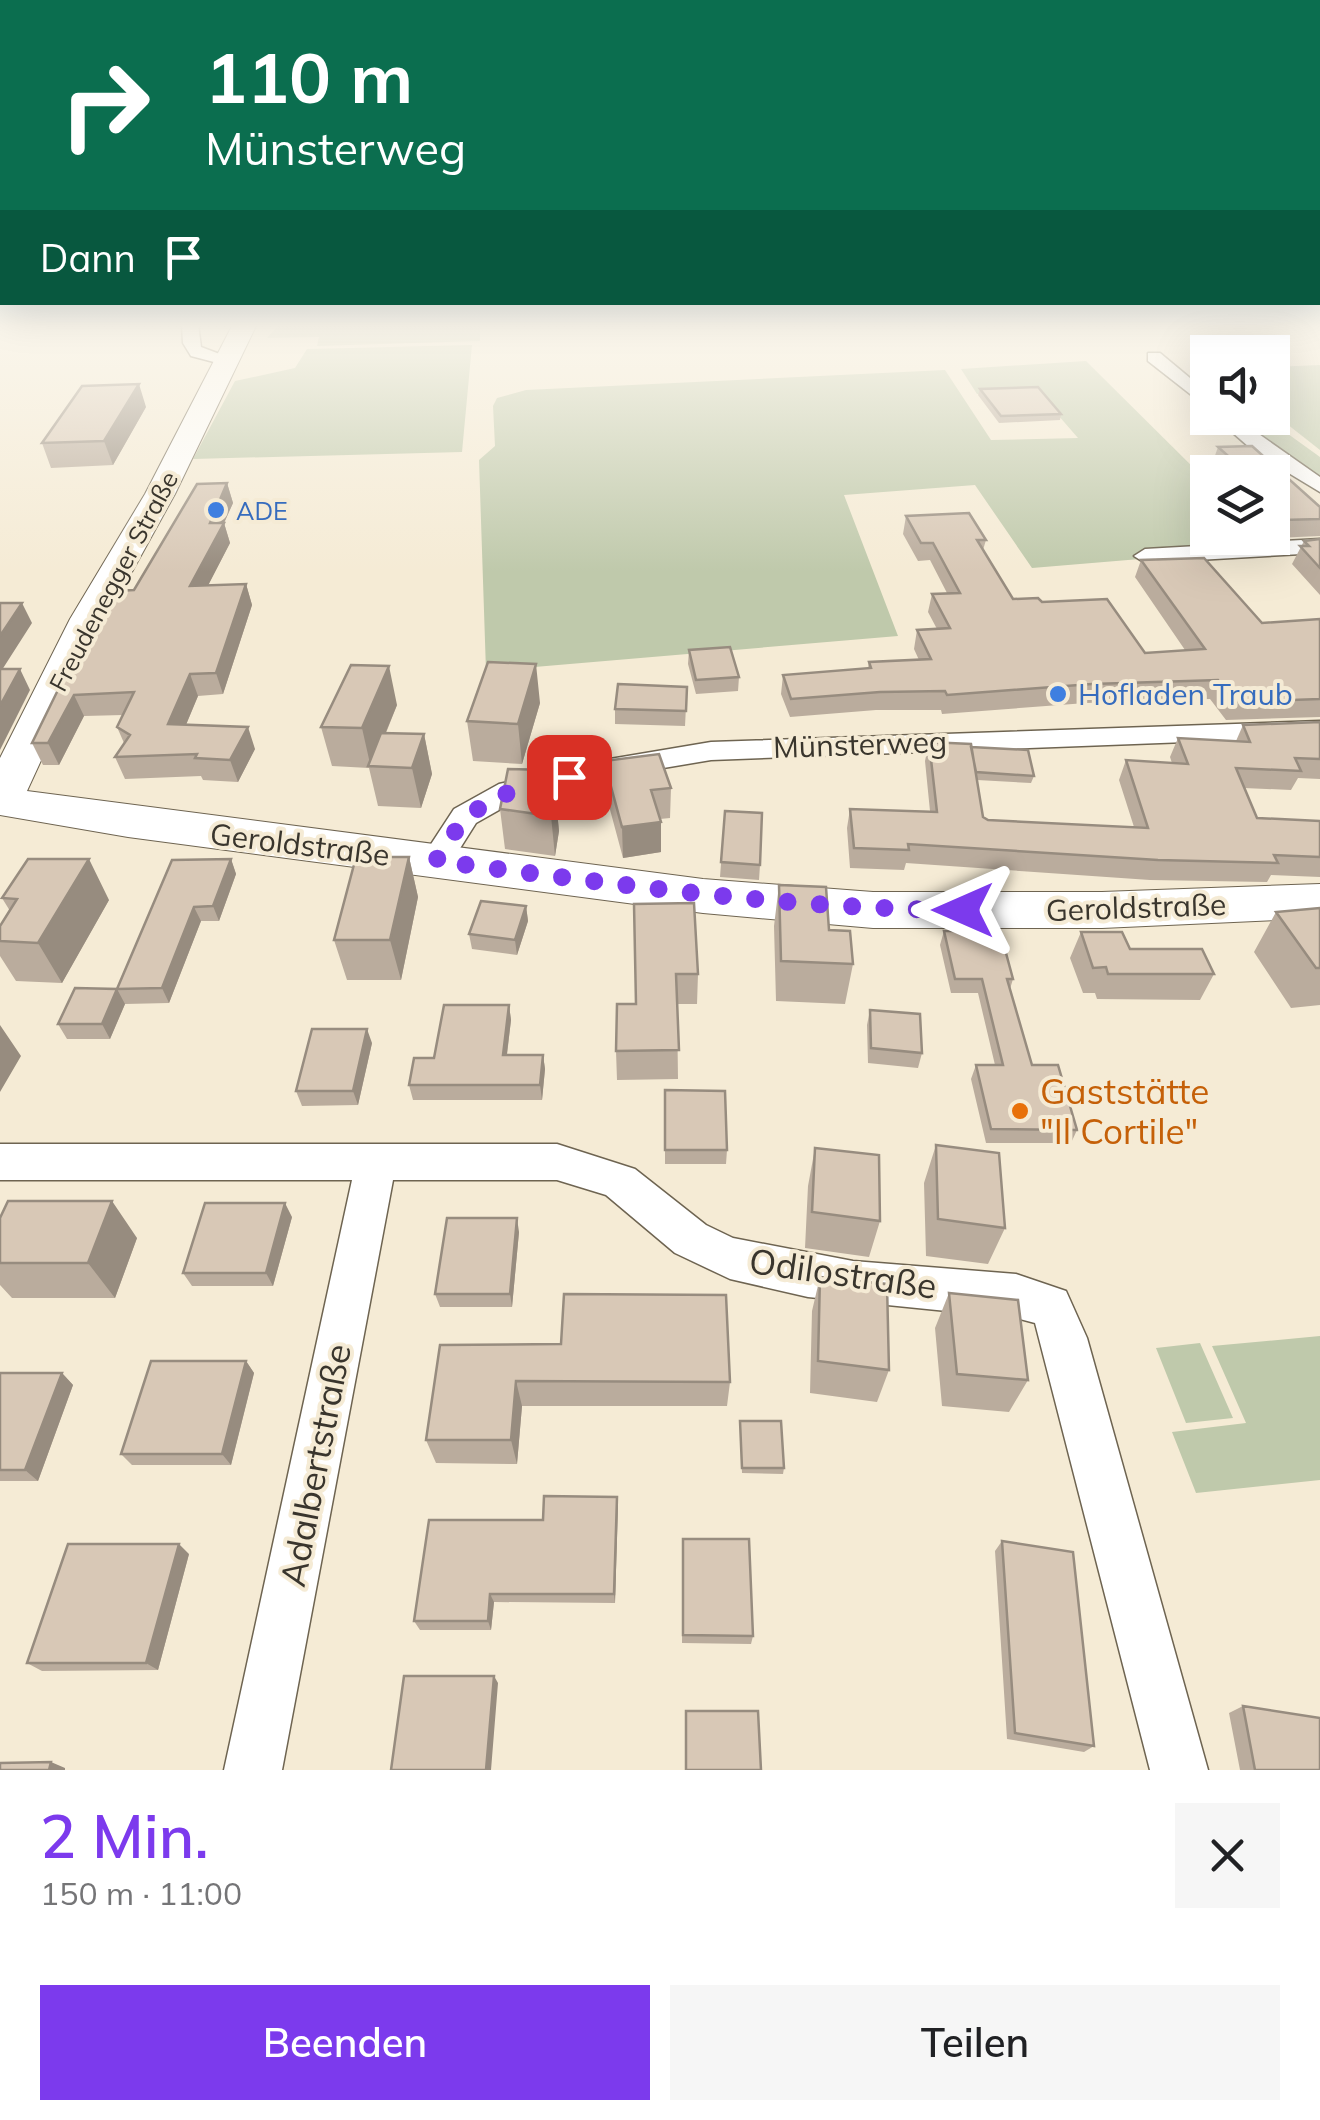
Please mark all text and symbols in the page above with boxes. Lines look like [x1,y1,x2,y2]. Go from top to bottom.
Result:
text: 110 m [205,33,413,121]
icon: right [40,40,170,170]
text: Münsterweg [205,120,466,176]
icon: arrive [156,230,211,285]
text: Dann [40,234,136,282]
map controls [1190,335,1290,555]
button: sound [1190,335,1290,435]
button: layers [1190,455,1290,555]
street label: Freudenegger Straße [42,466,184,696]
place label: ADE [236,495,288,526]
marker: ADE [205,499,227,521]
place label: Hofladen Traub [1078,675,1293,713]
marker: Hofladen Traub [1047,683,1069,705]
street label: Münsterweg [772,722,948,766]
pin [527,735,612,820]
icon: arrive [542,750,597,805]
street label: Geroldstraße [208,814,392,874]
position arrow [911,858,1015,962]
street label: Geroldstraße [1045,885,1227,929]
place label: Gaststätte "Il Cortile" [1040,1069,1209,1153]
marker: Gaststätte "Il Cortile" [1009,1100,1031,1122]
street label: Odilostraße [746,1238,940,1308]
street label: Adalbertstraße [270,1340,360,1590]
text: 2 Min. [40,1798,209,1873]
button: close [1175,1803,1280,1908]
text: 150 m · 11:00 [40,1873,242,1913]
button: Beenden [40,1985,650,2100]
button: Teilen [670,1985,1280,2100]

